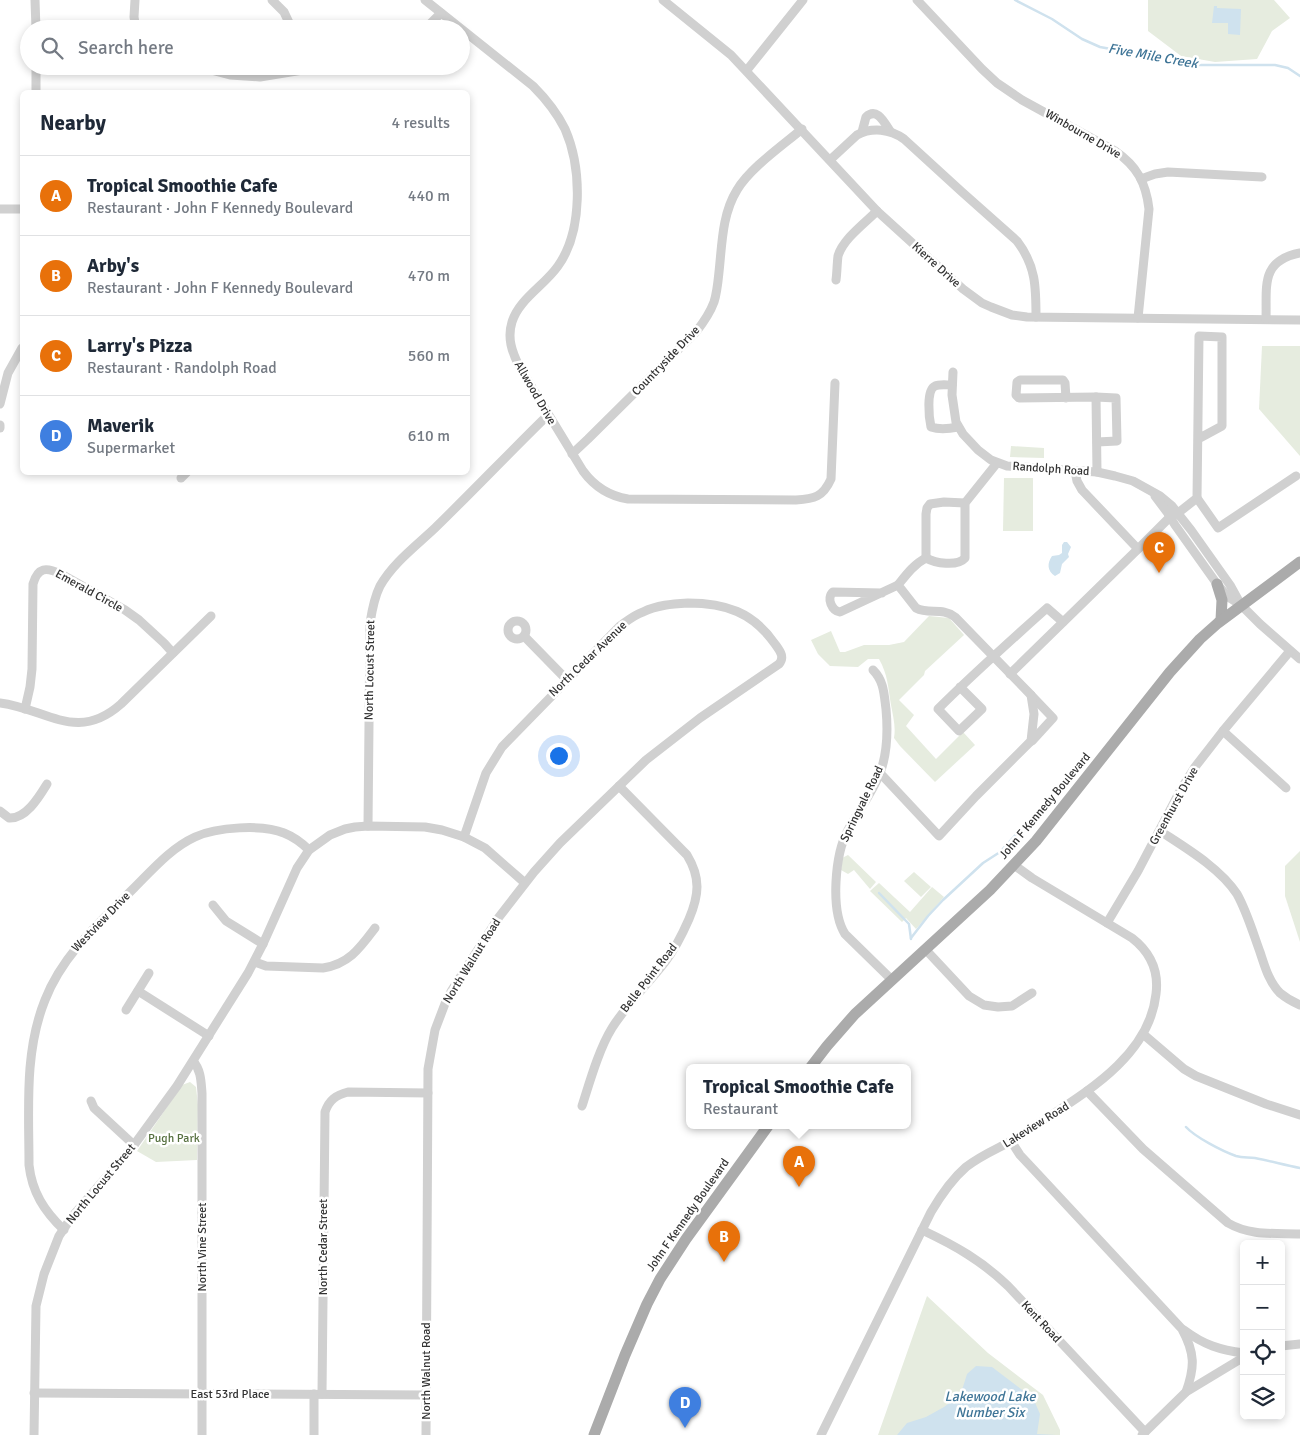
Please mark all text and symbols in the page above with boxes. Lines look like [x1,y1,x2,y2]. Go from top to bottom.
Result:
search box [20,20,470,75]
icon: search [38,34,66,62]
text: Search here [78,36,174,60]
water label: Five Mile Creek [1107,40,1201,73]
street label: Winbourne Drive [1042,106,1124,162]
text: Nearby [40,110,106,136]
text: 4 results [391,113,450,133]
text: Tropical Smoothie Cafe [87,174,278,198]
text: A [51,186,61,206]
text: 440 m [408,186,450,206]
text: Restaurant · John F Kennedy Boulevard [87,198,353,218]
street label: Kierre Drive [909,239,963,291]
text: Arby's [87,254,139,278]
text: B [51,266,61,286]
text: 470 m [408,266,450,286]
text: Restaurant · John F Kennedy Boulevard [87,278,353,298]
street label: Countryside Drive [629,323,703,399]
text: Larry's Pizza [87,334,193,358]
text: C [51,346,61,366]
text: 560 m [408,346,450,366]
text: Restaurant · Randolph Road [87,358,277,378]
street label: Allwood Drive [511,359,559,427]
text: Maverik [87,414,154,438]
text: D [51,426,61,446]
text: 610 m [408,426,450,446]
text: Supermarket [87,438,175,458]
street label: Randolph Road [1012,459,1090,479]
pin: C [1143,532,1175,573]
street label: Emerald Circle [53,566,125,616]
street label: North Cedar Avenue [546,618,630,700]
street label: North Locust Street [362,620,378,720]
your location [546,743,572,769]
street label: John F Kennedy Boulevard [996,750,1094,862]
street label: Springvale Road [837,763,887,845]
street label: Greenhurst Drive [1146,764,1202,848]
street label: Westview Drive [69,889,133,955]
street label: North Walnut Road [440,916,504,1006]
street label: Belle Point Road [617,940,681,1016]
popup [686,1064,911,1129]
text: Tropical Smoothie Cafe [703,1075,894,1099]
text: Restaurant [703,1099,778,1119]
street label: Lakeview Road [1000,1099,1072,1151]
park label: Pugh Park [148,1131,200,1146]
street label: North Locust Street [63,1141,139,1227]
pin: A [783,1146,815,1187]
street label: John F Kennedy Boulevard [644,1156,732,1274]
street label: North Cedar Street [316,1199,331,1295]
street label: North Vine Street [195,1202,210,1292]
pin: B [708,1221,740,1262]
map controls [1240,1240,1285,1420]
button: + [1240,1240,1285,1285]
button: − [1240,1285,1285,1330]
street label: Kent Road [1018,1298,1064,1346]
street label: North Walnut Road [419,1322,434,1420]
button: locate [1240,1330,1285,1375]
button: layers [1240,1375,1285,1420]
street label: East 53rd Place [190,1387,270,1402]
pin: D [669,1387,701,1428]
water label: Lakewood Lake Number Six [945,1388,1036,1421]

